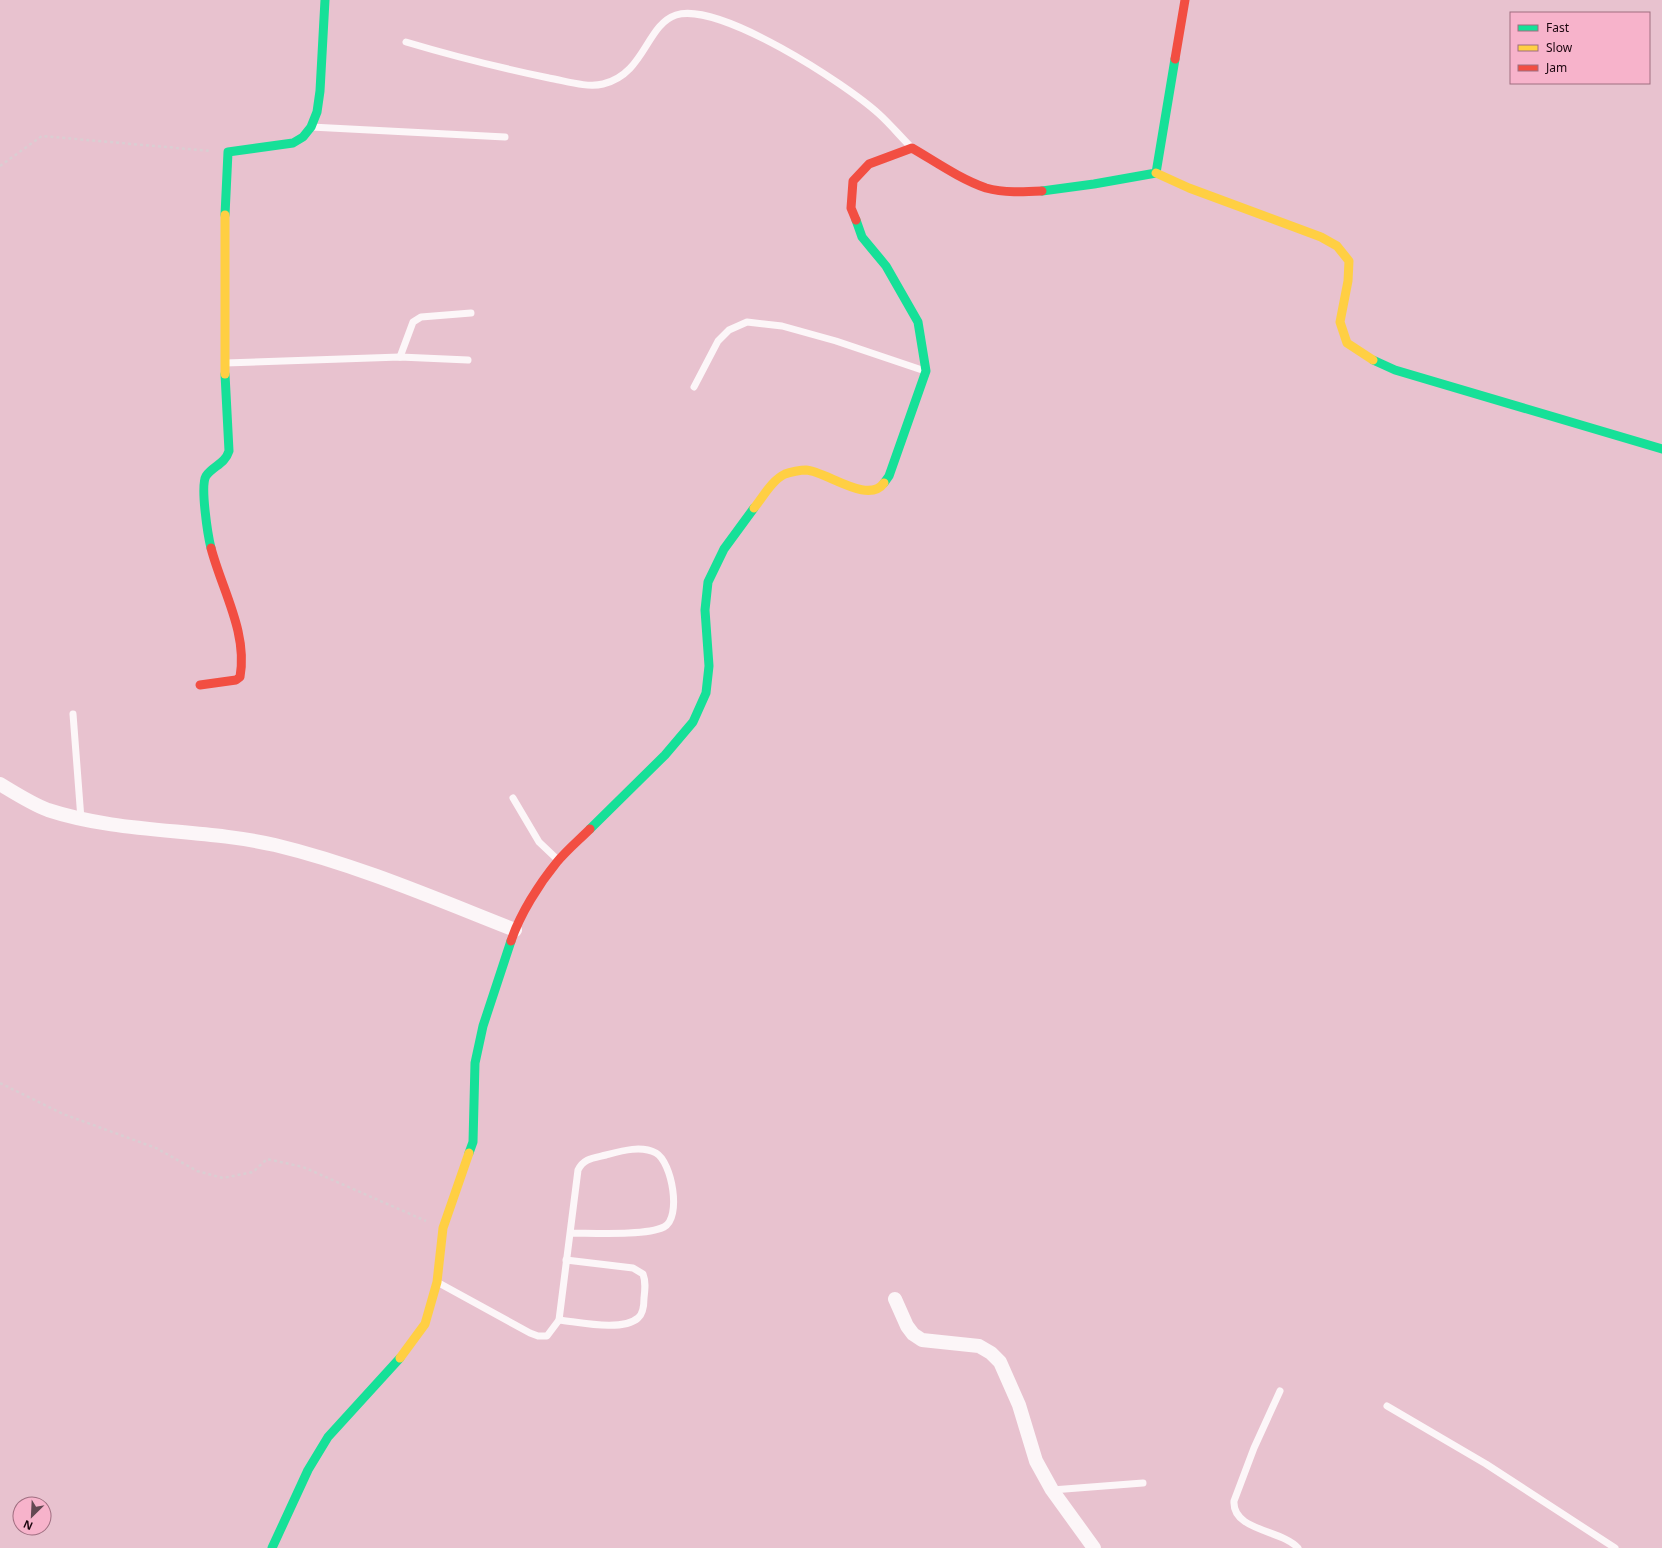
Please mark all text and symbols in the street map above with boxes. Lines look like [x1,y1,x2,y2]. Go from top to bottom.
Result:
legend [1510,12,1650,84]
text: Fast [1546,19,1570,36]
text: Slow [1546,39,1573,56]
text: Jam [1545,59,1567,76]
north arrow [12,1496,52,1536]
text: N [21,1517,35,1534]

